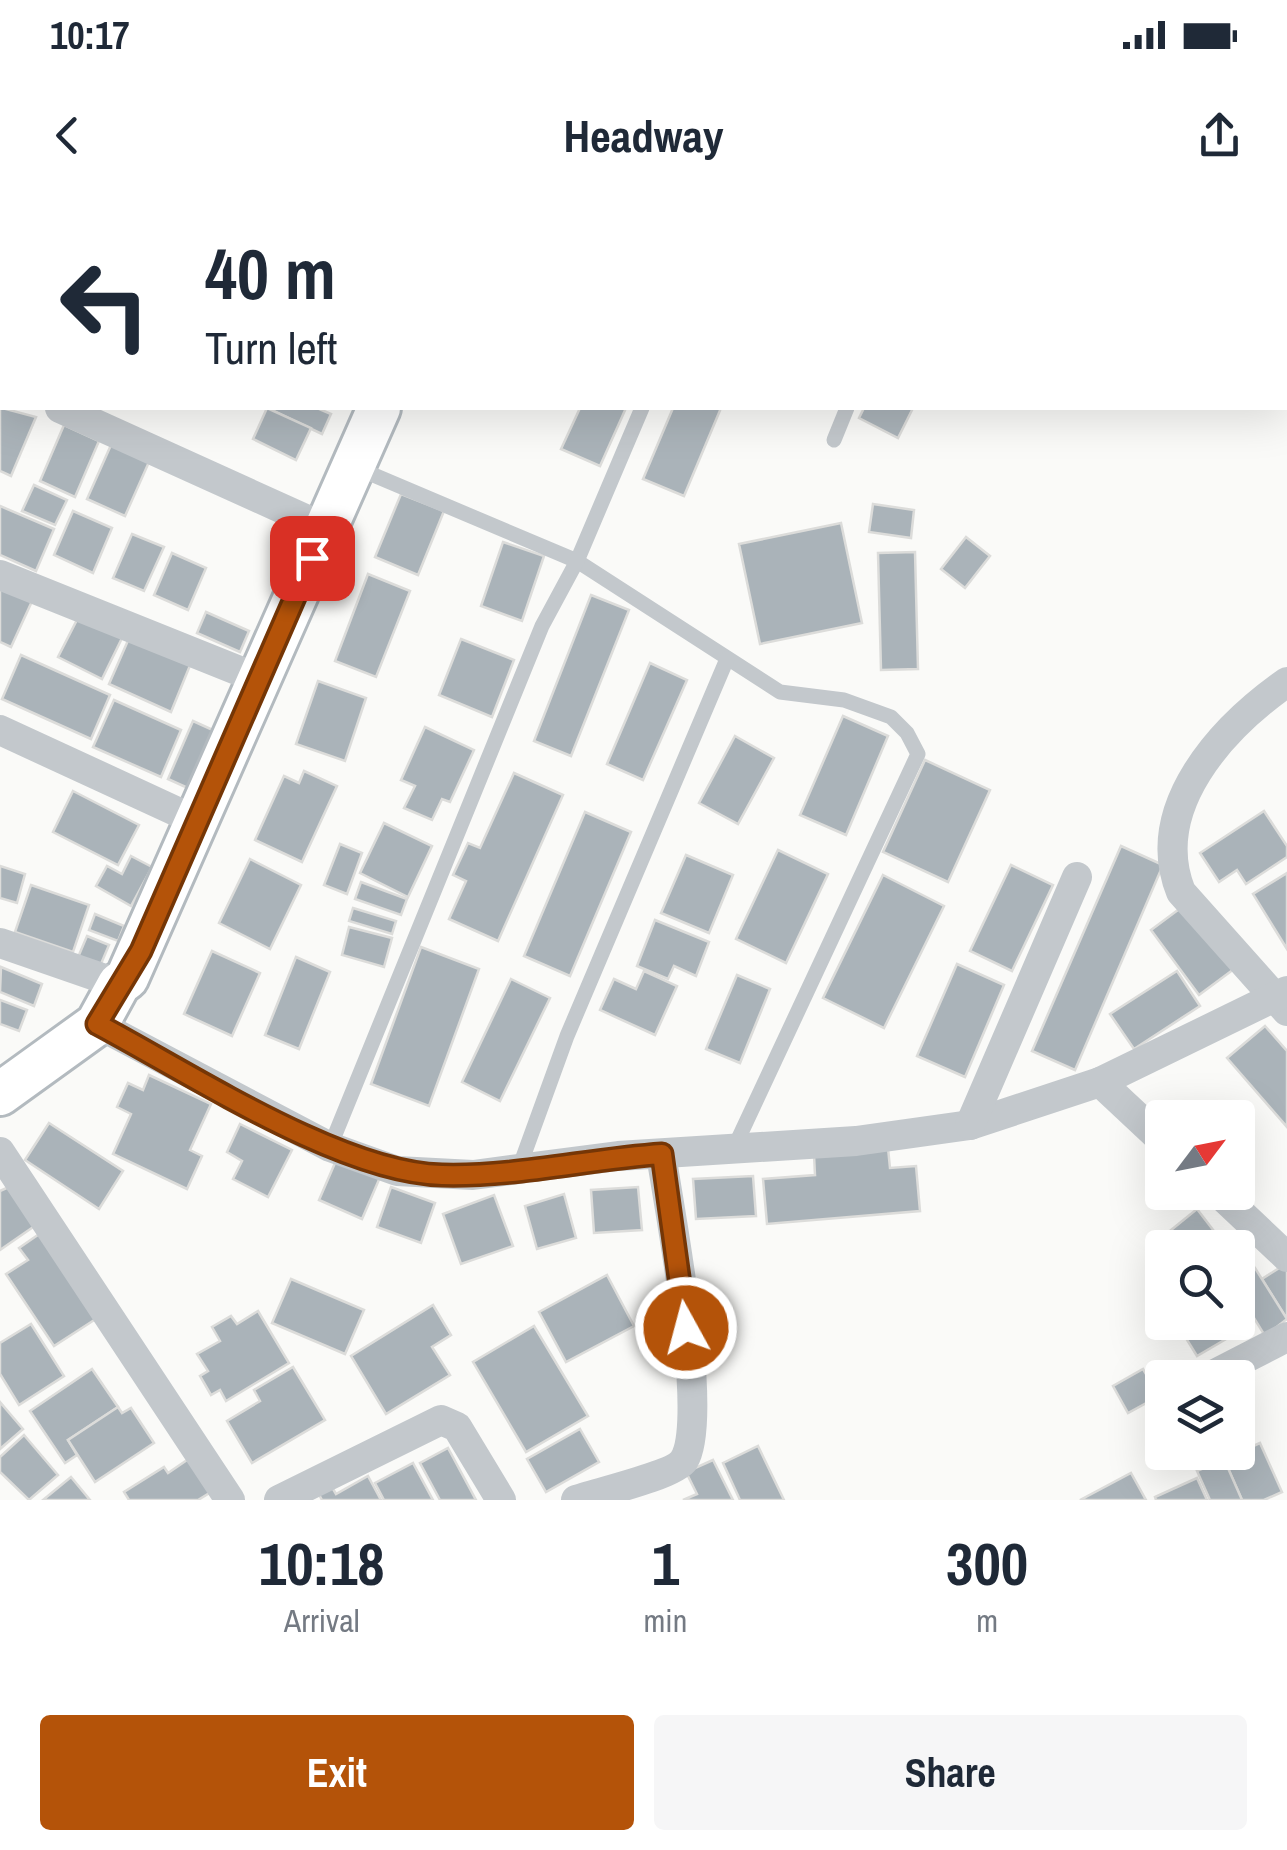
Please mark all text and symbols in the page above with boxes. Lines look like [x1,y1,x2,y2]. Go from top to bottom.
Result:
text: 10:17 [50,10,130,61]
text: Headway [564,105,723,166]
icon: back [40,108,95,163]
icon: share [1192,108,1247,163]
text: 40 m [205,227,336,321]
icon: left [40,240,170,370]
text: Turn left [205,317,337,378]
pin [270,516,355,601]
icon: arrive [285,531,340,586]
north arrow [1145,1100,1255,1210]
map controls [1145,1100,1255,1470]
button: search [1145,1230,1255,1340]
position arrow [634,1276,738,1380]
button: layers [1145,1360,1255,1470]
text: 10:18 [259,1523,385,1604]
text: 1 [652,1523,679,1604]
text: 300 [946,1523,1028,1604]
text: Arrival [284,1599,360,1642]
text: min [643,1599,687,1642]
text: m [976,1599,998,1642]
button: Exit [40,1715,634,1830]
button: Share [654,1715,1247,1830]

